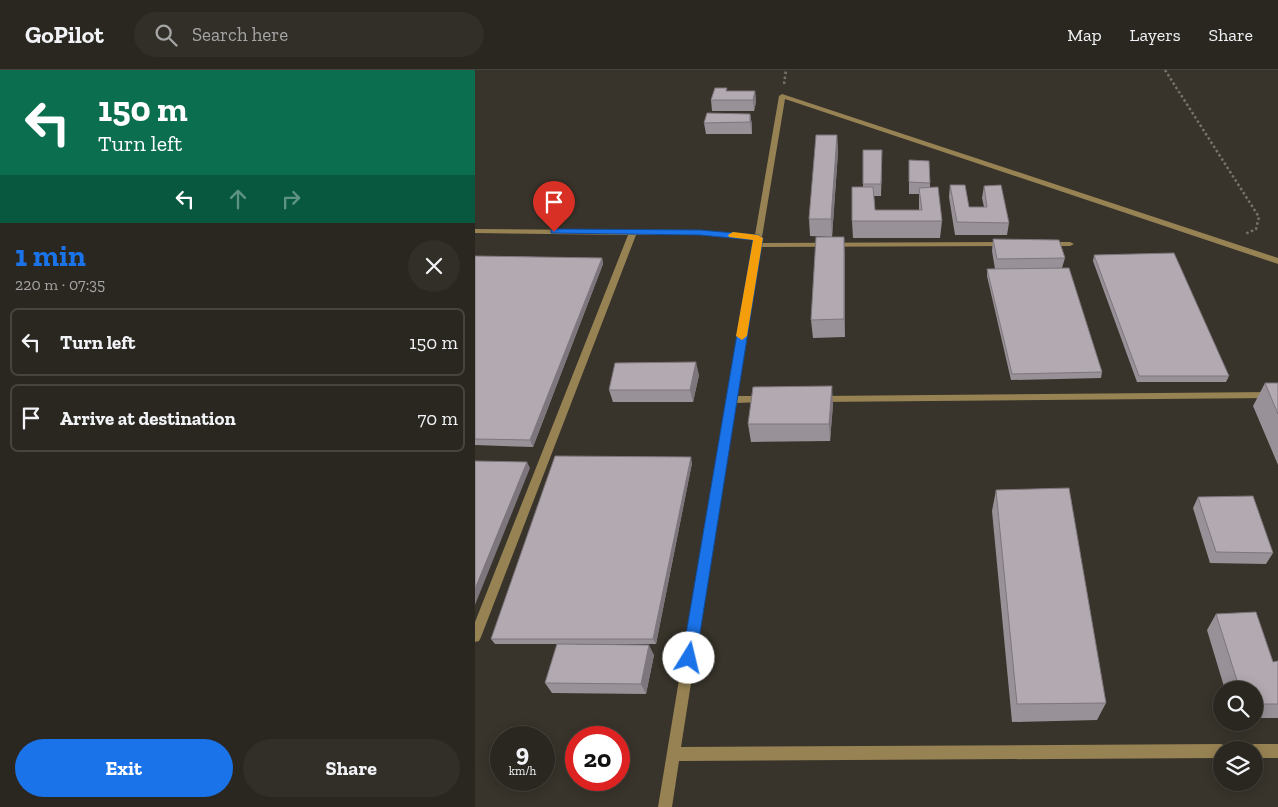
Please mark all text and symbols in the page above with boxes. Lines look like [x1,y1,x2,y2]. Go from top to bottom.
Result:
search box [134,12,484,57]
text: GoPilot [25,20,104,49]
icon: search [152,21,180,49]
text: Search here [192,23,288,46]
text: Map [1067,24,1102,46]
text: Layers [1130,24,1181,46]
text: Share [1209,24,1253,46]
text: 150 m [98,88,188,130]
icon: left [15,90,80,155]
text: Turn left [98,130,182,157]
pin [533,181,575,232]
icon: left [171,185,199,213]
icon: ahead [224,185,252,213]
icon: right [277,185,305,213]
icon: arrive [540,188,568,216]
text: 1 min [15,238,86,274]
button: close [408,240,460,292]
text: 220 m · 07:35 [15,275,105,294]
icon: left [17,328,45,356]
text: Turn left [60,331,135,354]
text: 150 m [409,331,458,354]
icon: arrive [17,404,45,432]
text: Arrive at destination [60,407,236,430]
text: 70 m [417,407,458,430]
position arrow [662,631,714,683]
map controls [1213,681,1263,791]
button: search [1213,681,1263,731]
speed limit sign: 20 [565,726,630,791]
text: 9 [516,737,529,767]
button: Exit [15,739,233,797]
button: Share [243,739,460,797]
button: layers [1213,741,1263,791]
text: km/h [509,764,536,778]

